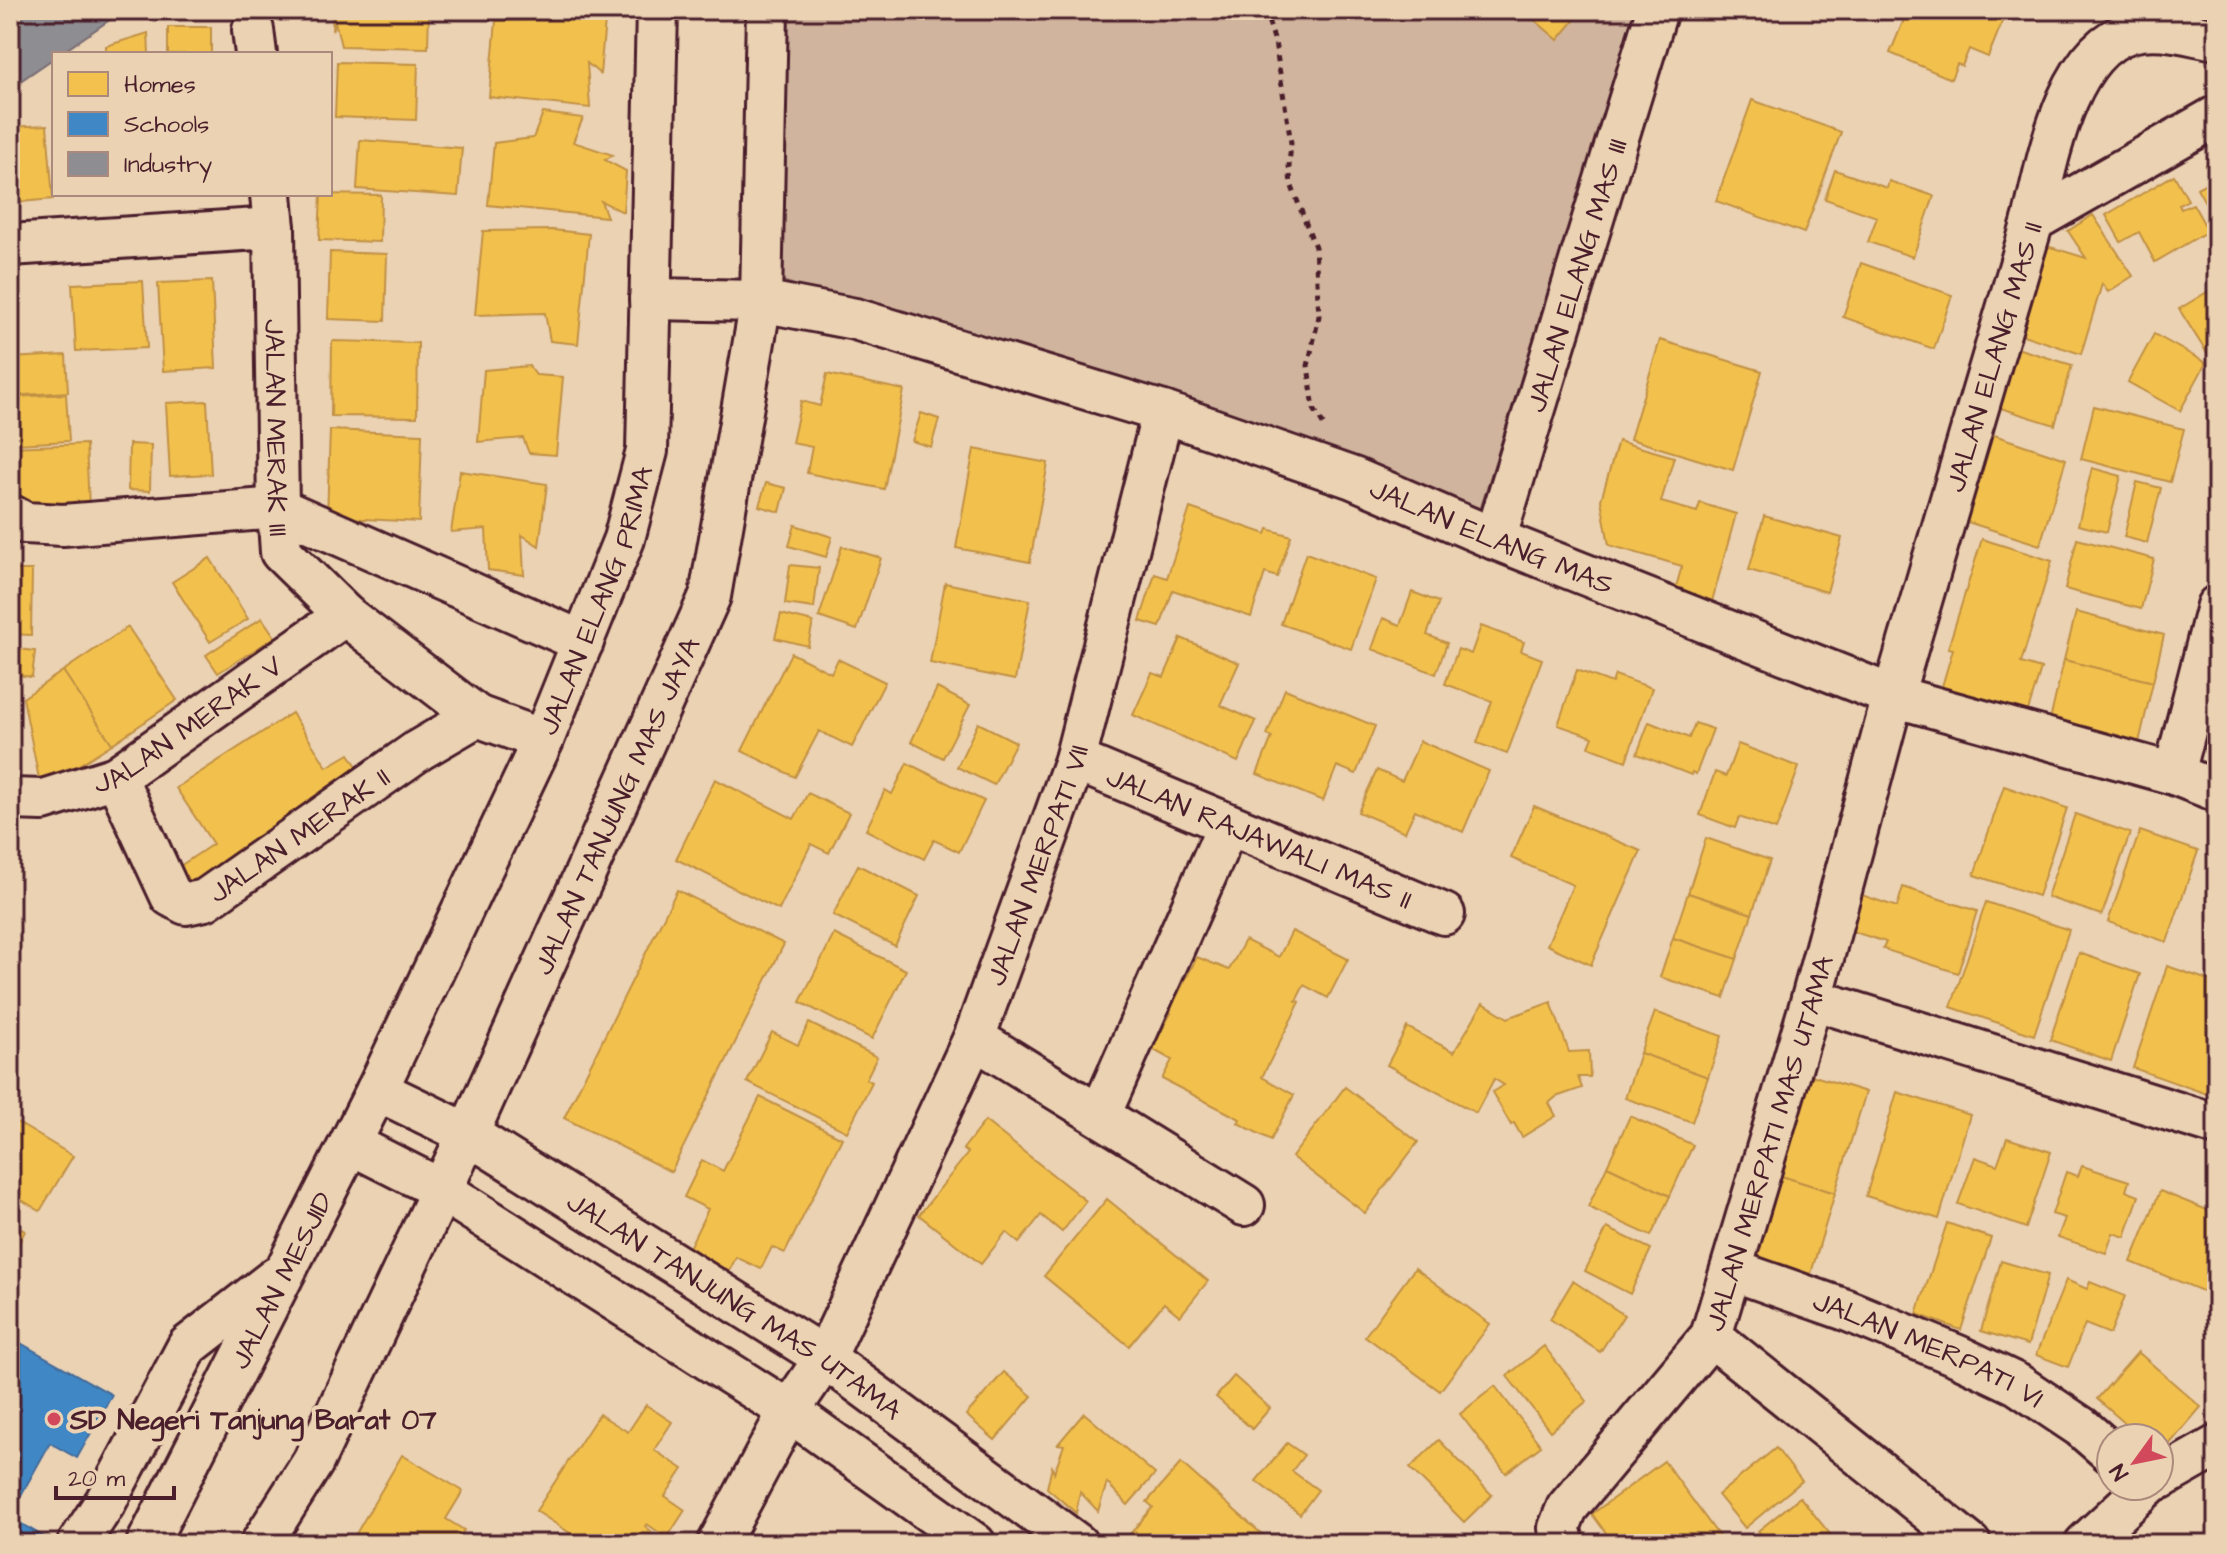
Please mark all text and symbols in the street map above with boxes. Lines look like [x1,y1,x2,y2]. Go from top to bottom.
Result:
legend [52,52,332,196]
text: Homes [124,68,196,102]
text: Schools [124,108,209,142]
street label: JALAN ELANG MAS III [1517,134,1637,417]
text: Industry [124,148,212,183]
street label: JALAN ELANG MAS II [1936,217,2053,497]
street label: JALAN MERAK III [254,319,298,538]
street label: JALAN ELANG PRIMA [529,462,663,741]
street label: JALAN ELANG MAS [1363,470,1619,605]
street label: JALAN TANJUNG MAS JAYA [524,631,710,981]
street label: JALAN MERAK V [89,647,291,804]
street label: JALAN MERPATI VII [977,741,1099,991]
street label: JALAN RAJAWALI MAS II [1100,757,1418,919]
street label: JALAN MERAK II [201,758,398,913]
street label: JALAN MERPATI MAS UTAMA [1696,951,1844,1336]
street label: JALAN TANJUNG MAS UTAMA [559,1183,910,1430]
street label: JALAN MESJID [221,1185,343,1376]
street label: JALAN MERPATI VI [1808,1282,2051,1418]
place label: SD Negeri Tanjung Barat 07 [69,1401,437,1442]
marker: SD Negeri Tanjung Barat 07 [45,1410,63,1428]
north arrow [2095,1422,2175,1502]
scale bar [56,1450,174,1500]
text: N [2103,1458,2136,1486]
text: 20 m [68,1462,125,1496]

